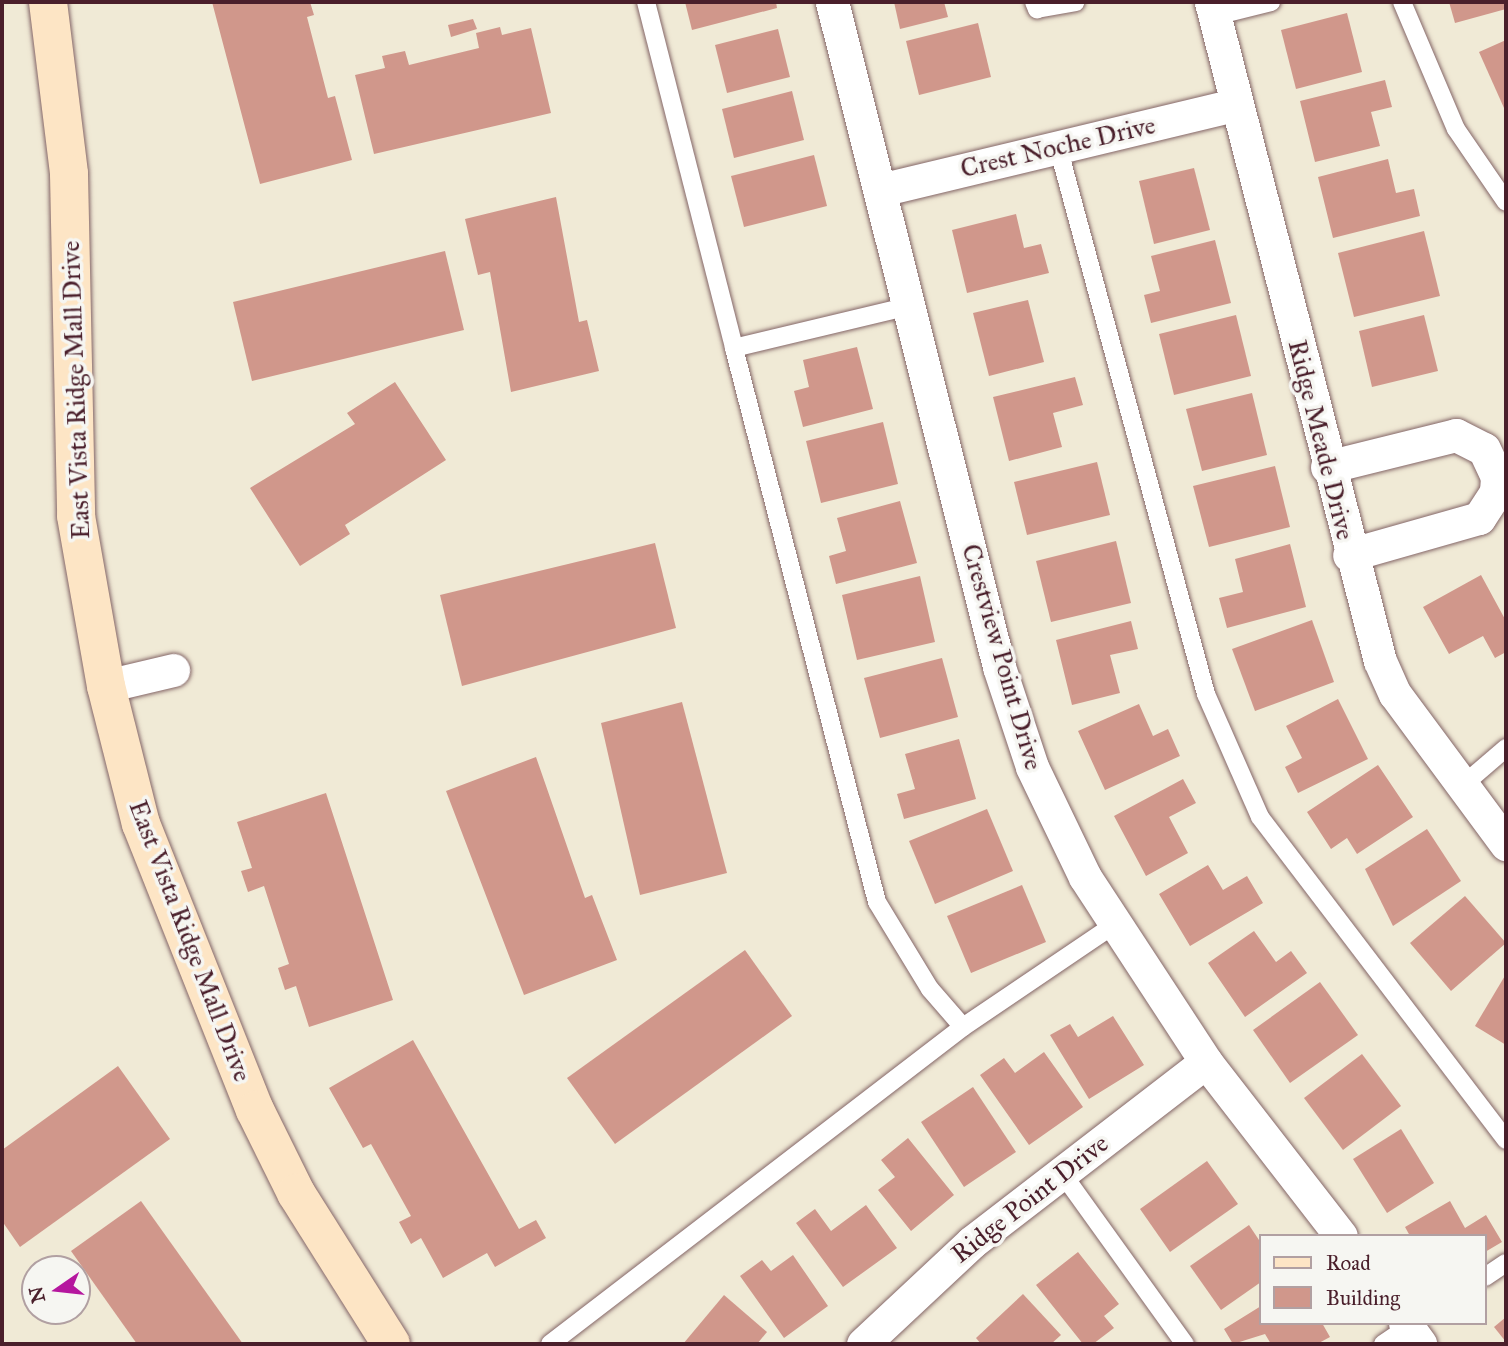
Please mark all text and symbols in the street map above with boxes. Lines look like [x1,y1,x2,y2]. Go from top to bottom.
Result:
street label: Crest Noche Drive [957,109,1159,185]
street label: East Vista Ridge Mall Drive [55,240,97,540]
street label: Ridge Meade Drive [1281,337,1361,543]
street label: Crestview Point Drive [955,540,1049,774]
street label: East Vista Ridge Mall Drive [122,796,258,1086]
street label: Ridge Point Drive [945,1128,1115,1270]
legend [1260,1234,1487,1325]
text: Road [1326,1250,1371,1276]
north arrow [21,1255,91,1325]
text: N [24,1284,50,1305]
text: Building [1326,1285,1400,1311]

